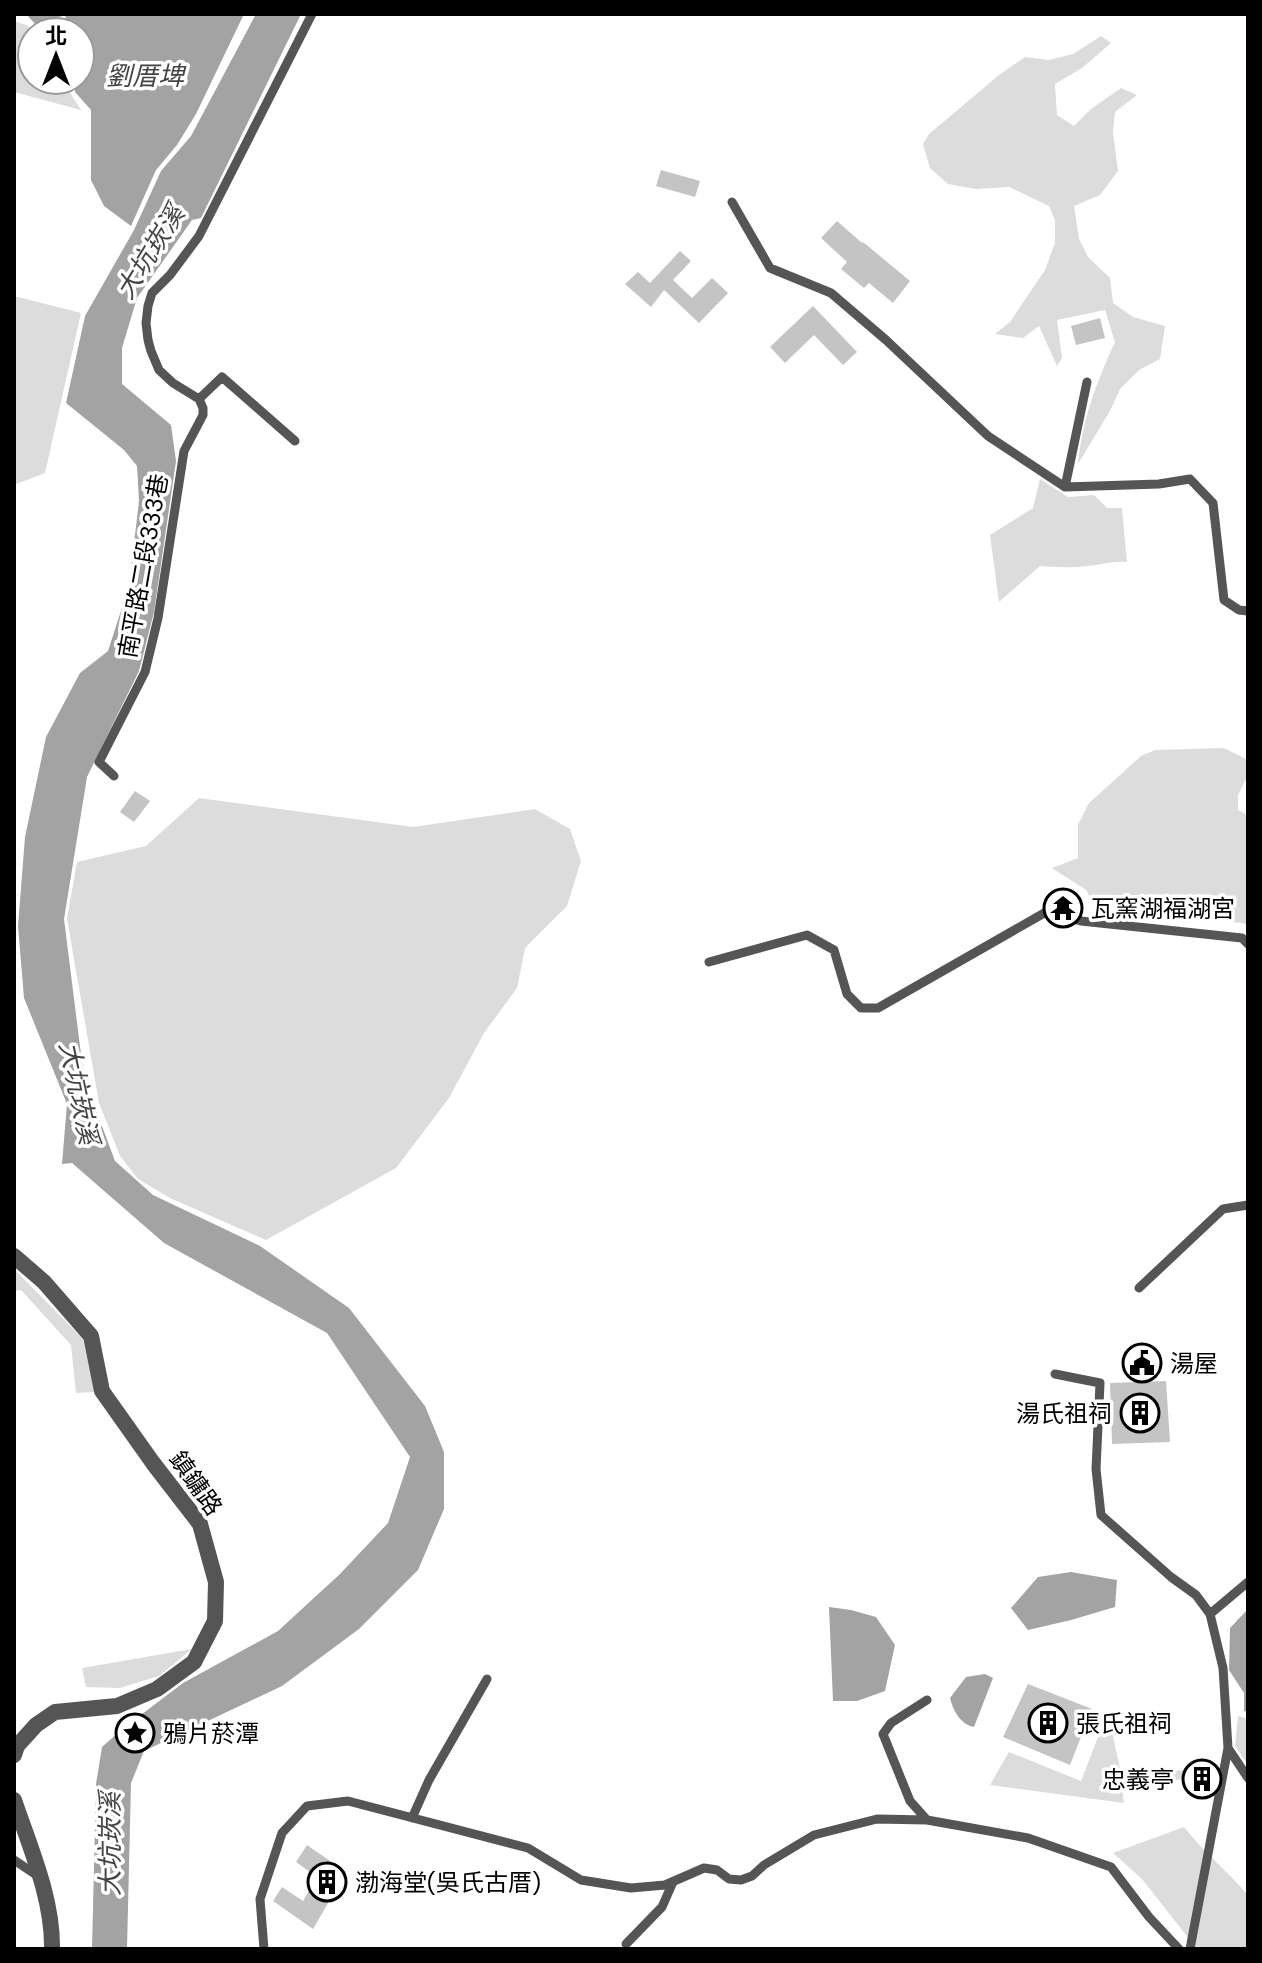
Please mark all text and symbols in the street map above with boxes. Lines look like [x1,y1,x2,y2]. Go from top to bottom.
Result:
north arrow [16,16,96,96]
text: 北 [45,22,67,51]
water label: 劉厝埤 [106,59,187,93]
water label: 大坑崁溪 [108,196,194,305]
street label: 南平路二段333巷 [112,471,174,661]
temple icon: 瓦窯湖福湖宮 [1042,887,1084,929]
place label: 瓦窯湖福湖宮 [1091,893,1235,924]
water label: 大坑崁溪 [52,1039,107,1151]
public building icon: 湯屋 [1121,1342,1163,1384]
place label: 湯屋 [1170,1348,1218,1379]
building icon: 湯氏祖祠 [1119,1392,1161,1434]
place label: 湯氏祖祠 [1016,1398,1112,1429]
street label: 鎮鏞路 [163,1445,229,1521]
building icon: 張氏祖祠 [1027,1702,1069,1744]
place label: 張氏祖祠 [1076,1708,1172,1739]
place icon: 鴉片菸潭 [114,1712,156,1754]
place label: 鴉片菸潭 [163,1718,259,1749]
building icon: 忠義亭 [1181,1758,1223,1800]
place label: 忠義亭 [1102,1764,1174,1795]
water label: 大坑崁溪 [93,1788,127,1896]
building icon: 渤海堂(吳氏古厝) [306,1861,348,1903]
place label: 渤海堂(吳氏古厝) [355,1867,541,1898]

